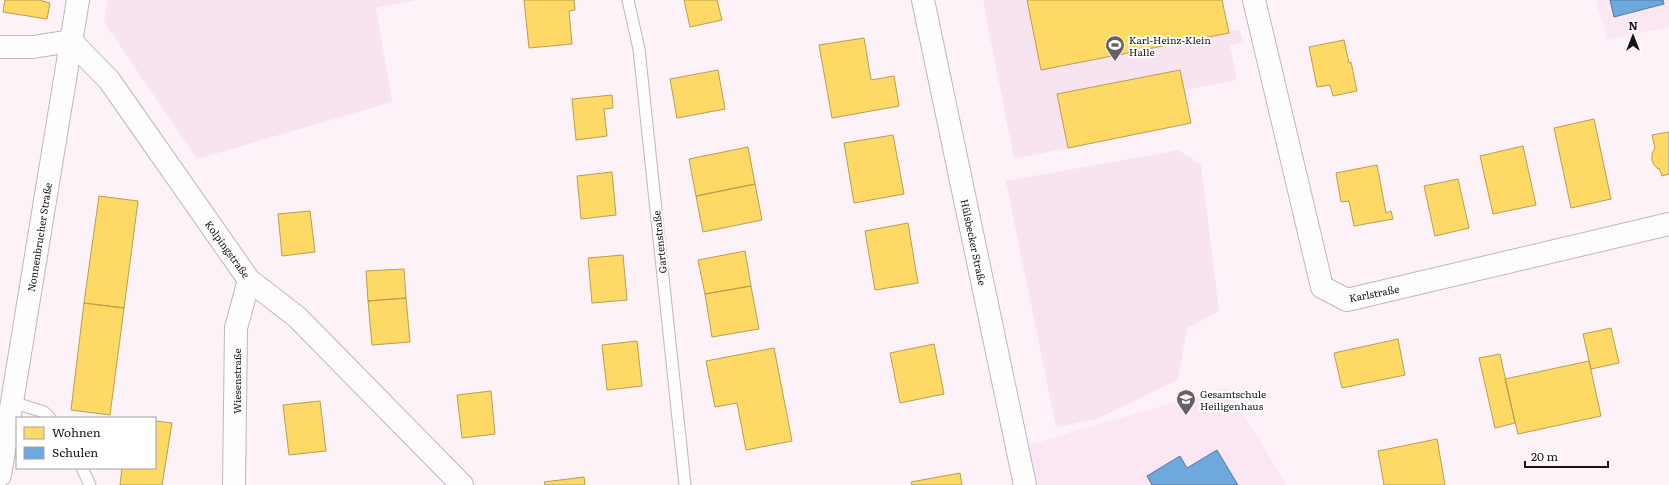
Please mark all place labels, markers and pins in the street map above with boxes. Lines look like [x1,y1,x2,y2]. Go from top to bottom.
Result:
place label: Karl-Heinz-Klein Halle [1129,32,1211,59]
sports icon: Karl-Heinz-Klein Halle [1104,34,1126,62]
place label: Gesamtschule Heiligenhaus [1200,386,1266,413]
school or university icon: Gesamtschule Heiligenhaus [1175,388,1197,416]

